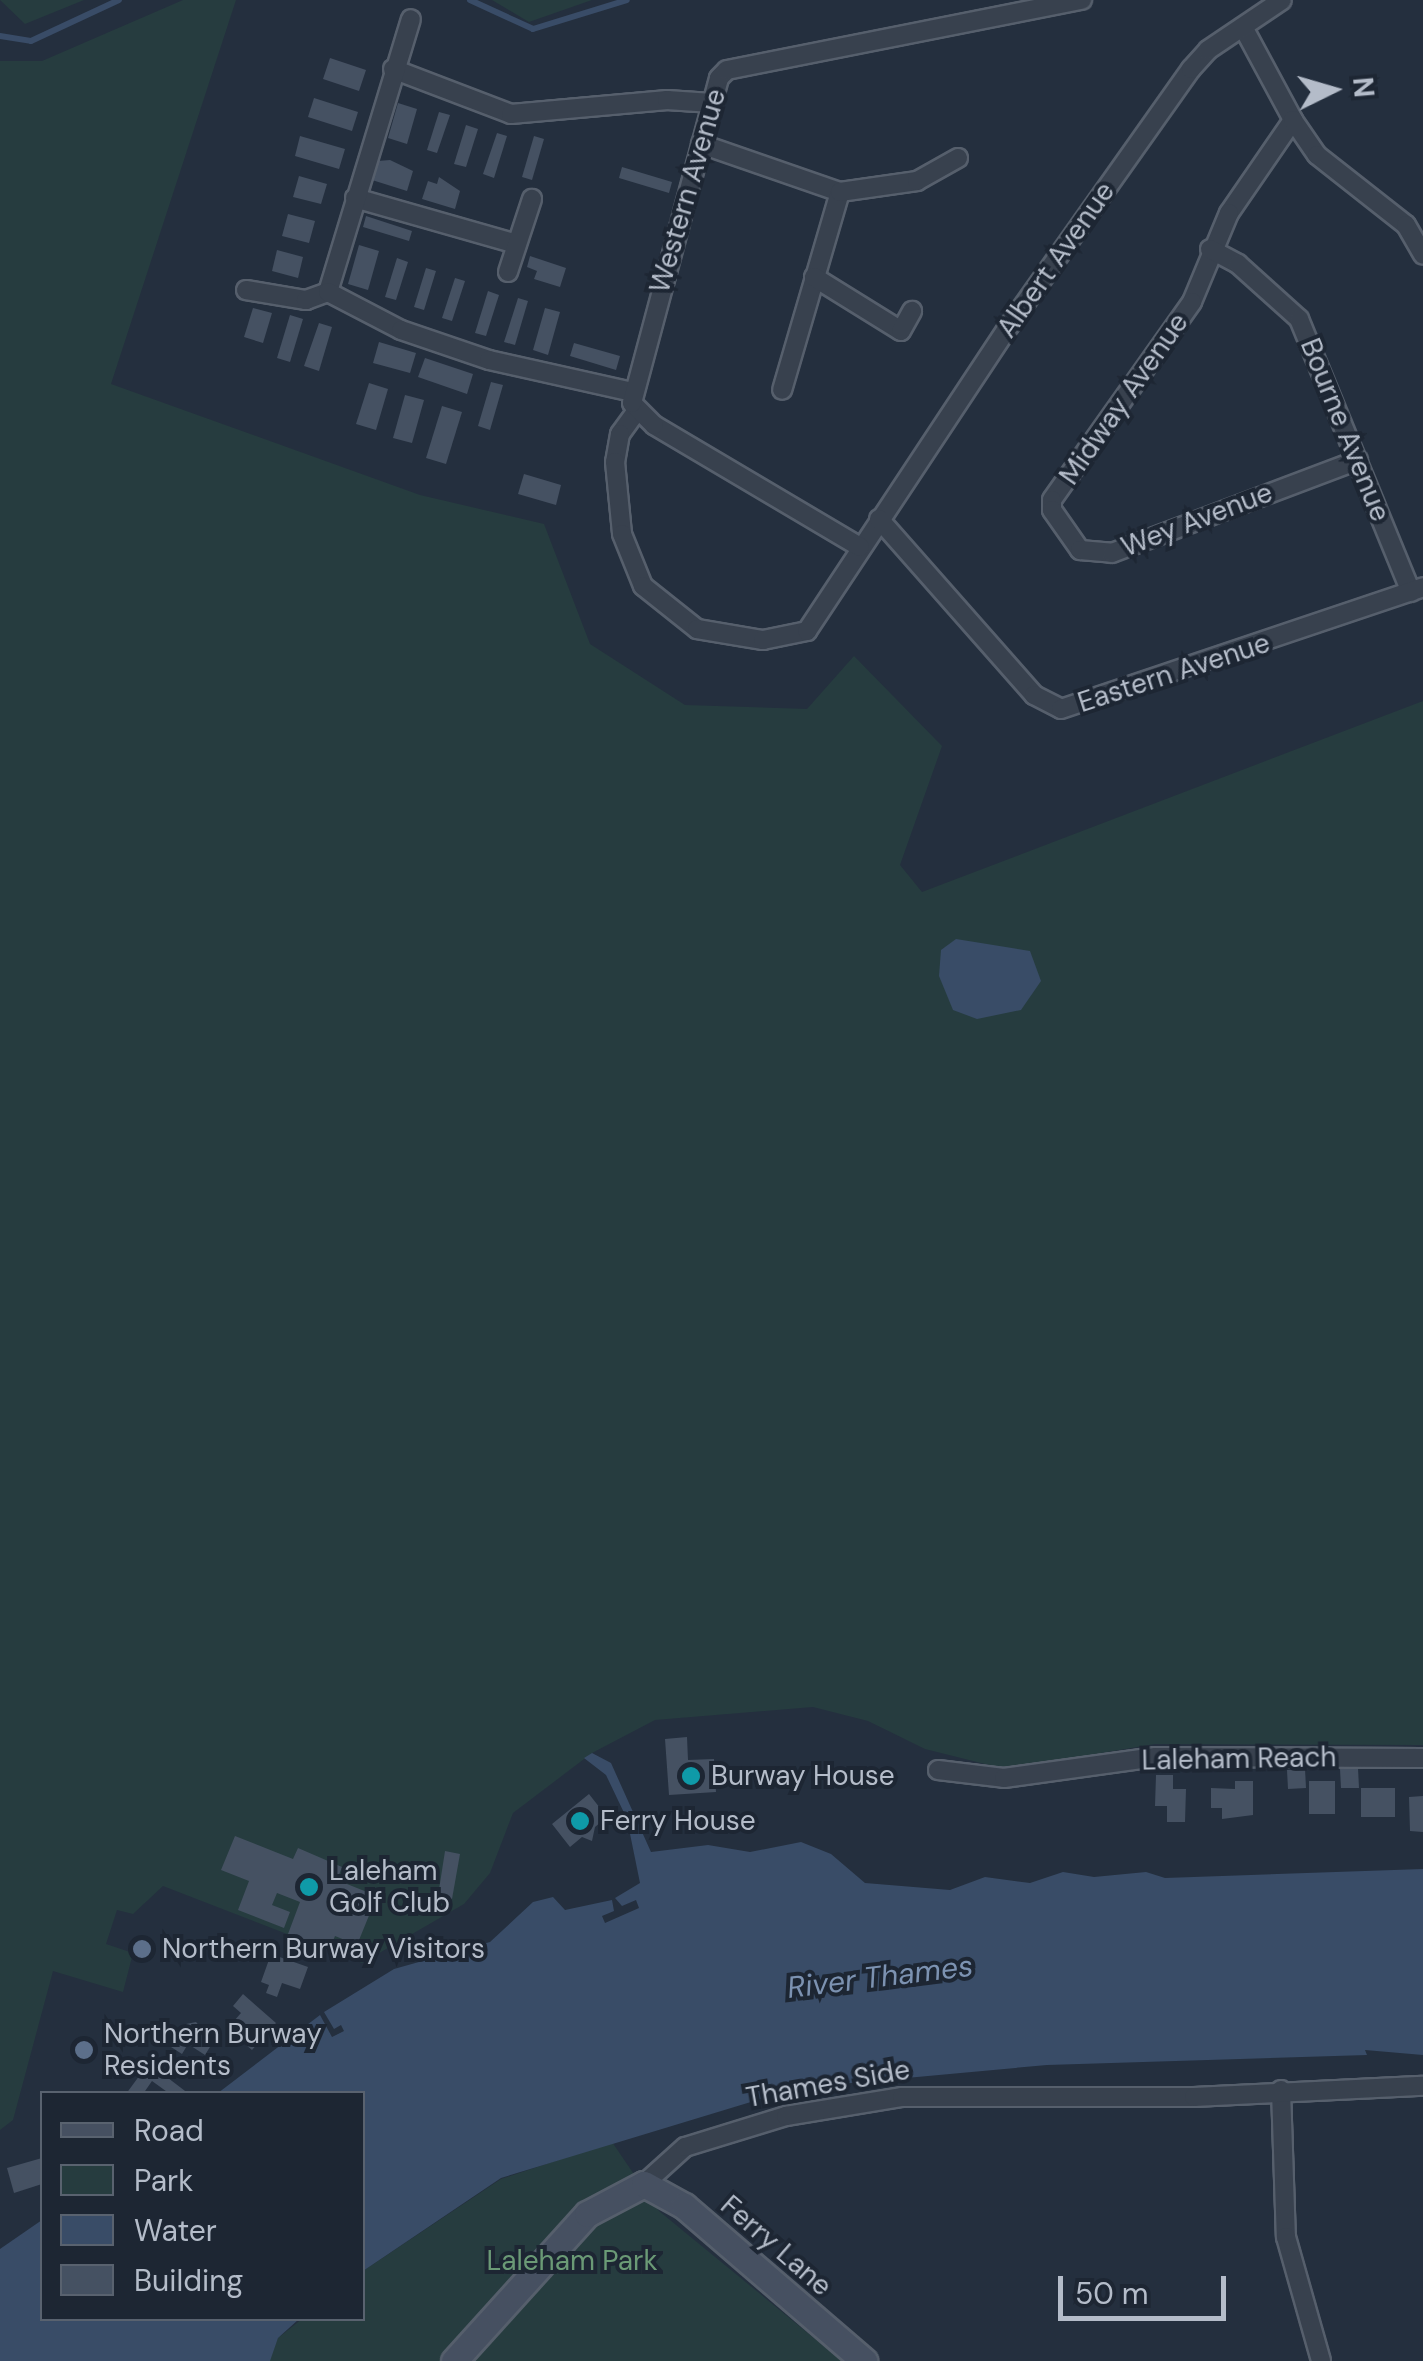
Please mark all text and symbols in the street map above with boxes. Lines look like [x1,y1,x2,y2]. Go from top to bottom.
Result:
north arrow [1283,40,1383,140]
text: N [1344,76,1383,99]
street label: Western Avenue [643,85,733,297]
street label: Albert Avenue [990,176,1122,344]
street label: Midway Avenue [1052,307,1196,491]
street label: Bourne Avenue [1293,334,1397,526]
street label: Wey Avenue [1117,476,1277,564]
street label: Eastern Avenue [1074,626,1274,720]
street label: Laleham Reach [1141,1741,1337,1777]
place label: Burway House [711,1759,895,1793]
marker: Burway House [680,1765,702,1787]
place label: Ferry House [600,1804,756,1838]
marker: Ferry House [569,1810,591,1832]
place label: Laleham Golf Club [329,1854,450,1920]
marker: Laleham Golf Club [298,1876,320,1898]
place label: Northern Burway Visitors [162,1932,485,1966]
marker: Northern Burway Visitors [131,1938,153,1960]
water label: River Thames [785,1948,975,2006]
place label: Northern Burway Residents [104,2017,322,2083]
marker: Northern Burway Residents [73,2039,95,2061]
street label: Thames Side [743,2053,913,2115]
legend [40,2091,365,2321]
text: Road [134,2111,204,2150]
text: Park [134,2161,193,2200]
street label: Ferry Lane [714,2189,838,2303]
text: Water [134,2211,217,2250]
park label: Laleham Park [486,2244,658,2278]
scale bar [1063,2256,1230,2318]
text: Building [134,2261,243,2300]
text: 50 m [1075,2274,1149,2313]

